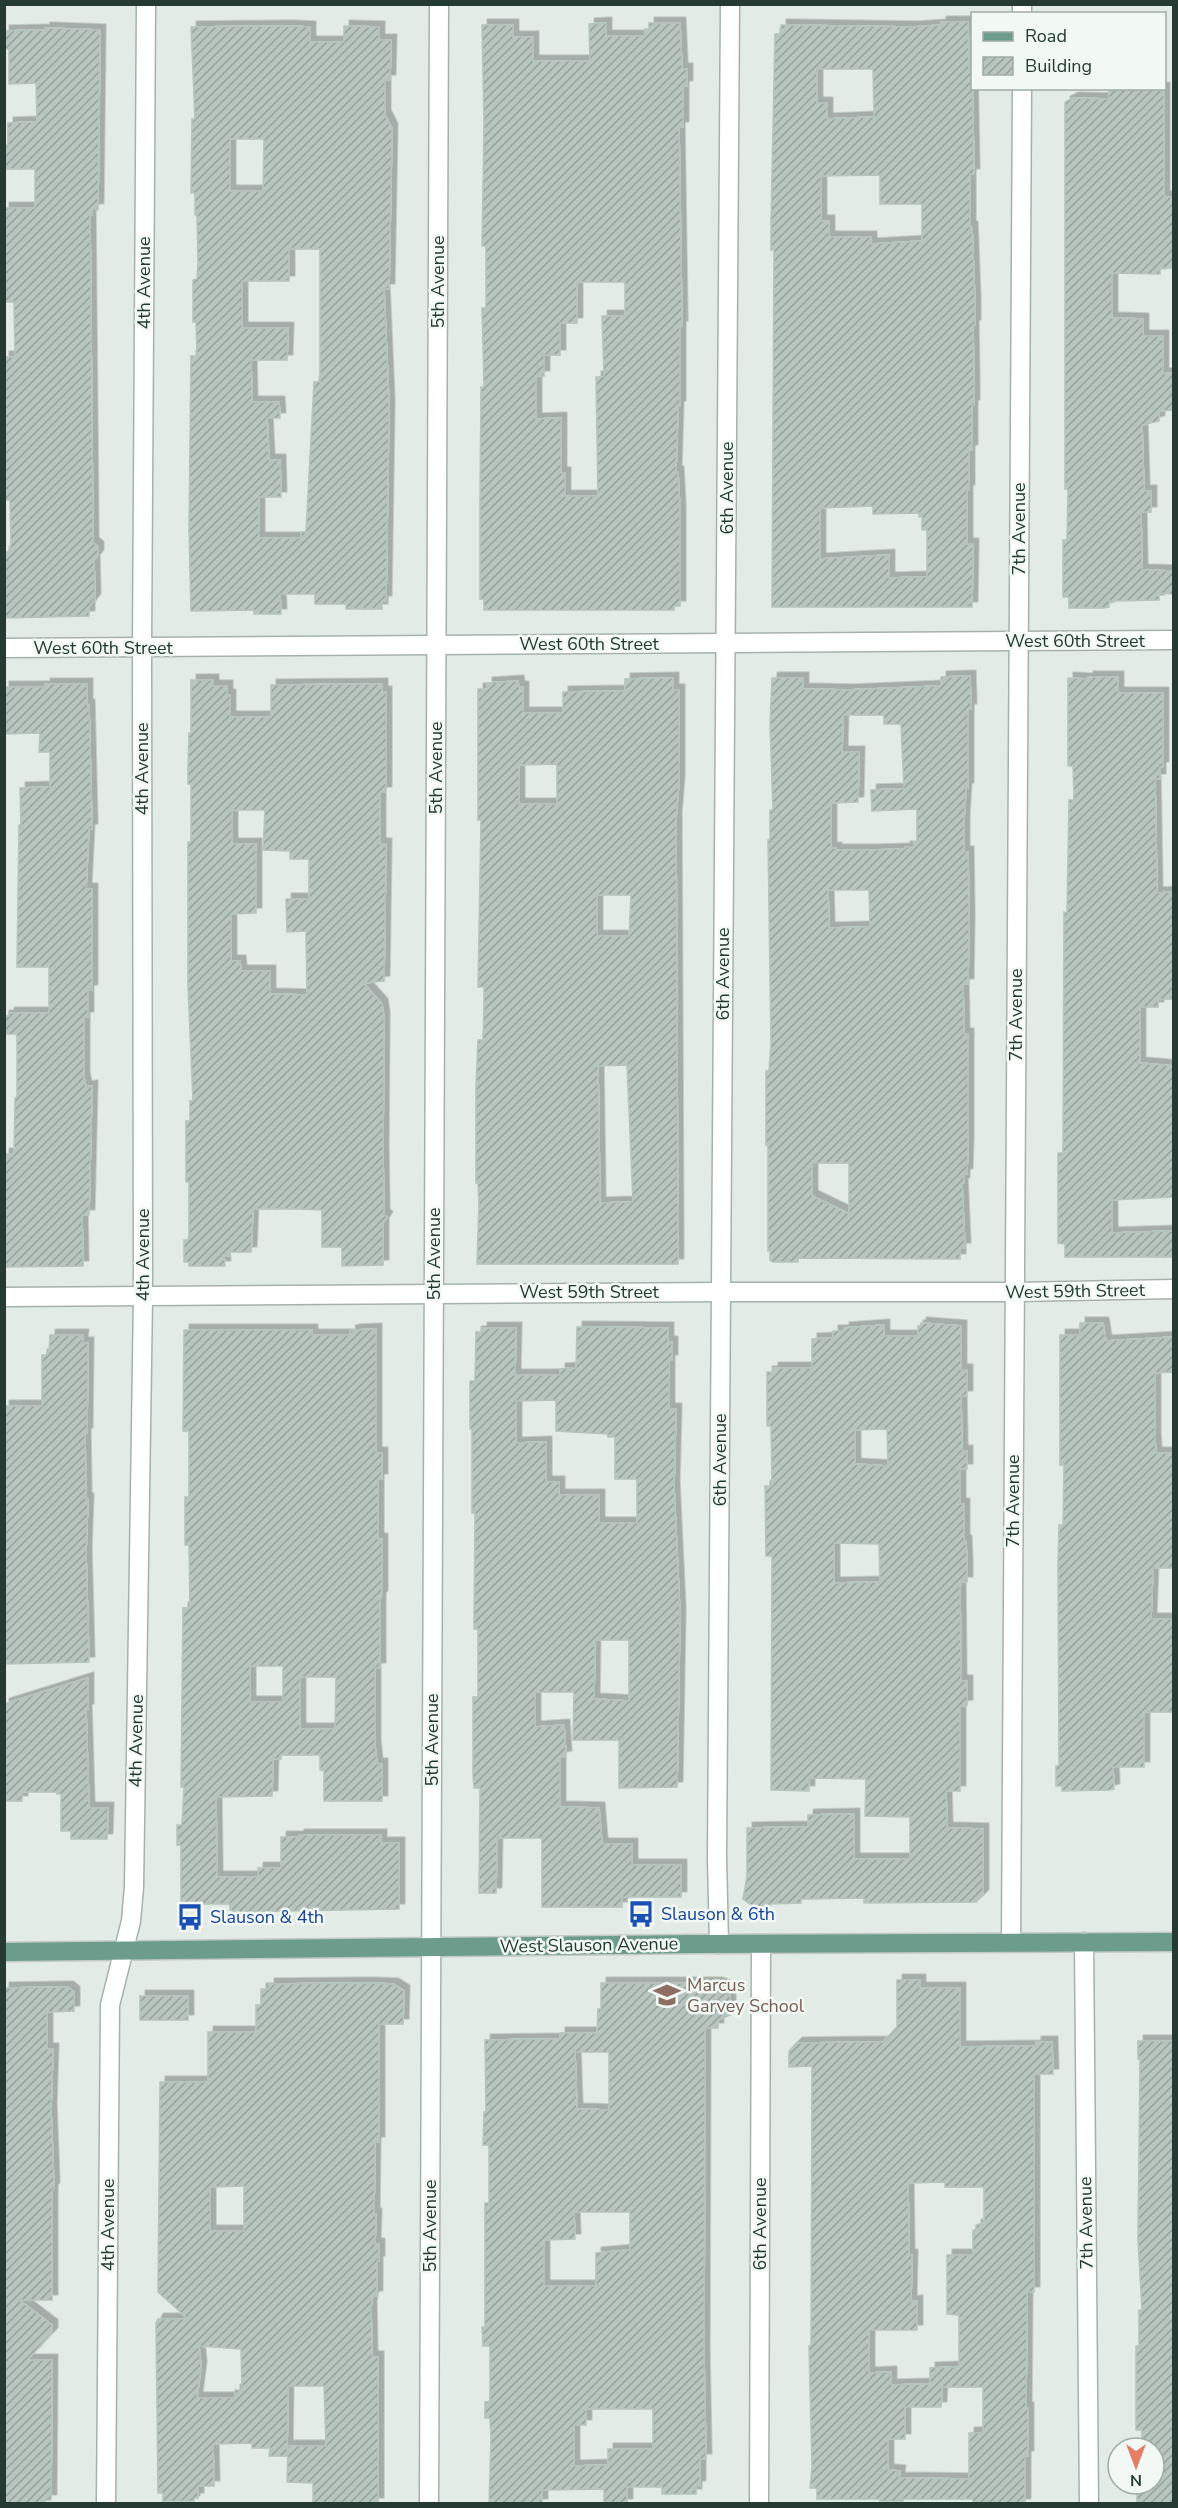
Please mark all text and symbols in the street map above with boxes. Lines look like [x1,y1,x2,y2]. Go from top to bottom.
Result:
legend [971,12,1166,90]
text: Road [1025,24,1067,48]
text: Building [1025,54,1092,78]
street label: 5th Avenue [426,235,450,329]
street label: 4th Avenue [132,236,156,330]
street label: 6th Avenue [715,441,739,535]
street label: 7th Avenue [1007,482,1031,576]
street label: West 60th Street [1005,629,1146,653]
street label: West 60th Street [519,632,660,656]
street label: West 60th Street [33,636,174,660]
street label: 5th Avenue [424,721,448,815]
street label: 4th Avenue [130,722,154,816]
street label: 6th Avenue [711,927,735,1021]
street label: 7th Avenue [1004,968,1028,1062]
street label: 5th Avenue [422,1207,446,1301]
street label: 4th Avenue [131,1208,155,1302]
street label: West 59th Street [1005,1278,1146,1304]
street label: West 59th Street [519,1280,660,1304]
street label: 6th Avenue [708,1413,732,1507]
street label: 7th Avenue [1001,1454,1025,1548]
street label: 5th Avenue [420,1693,444,1787]
street label: 4th Avenue [123,1694,149,1788]
bus stop icon: Slauson & 6th [626,1899,656,1929]
bus stop icon: Slauson & 4th [175,1902,205,1932]
place label: Slauson & 6th [661,1902,775,1926]
place label: Slauson & 4th [210,1905,324,1929]
street label: West Slauson Avenue [499,1931,679,1959]
place label: Marcus Garvey School [687,1973,805,2018]
school or university icon: Marcus Garvey School [652,1980,682,2010]
street label: 7th Avenue [1073,2176,1099,2270]
street label: 6th Avenue [748,2177,772,2271]
street label: 4th Avenue [96,2178,120,2272]
street label: 5th Avenue [418,2179,442,2273]
north arrow [1106,2436,1166,2496]
text: N [1130,2469,1142,2491]

